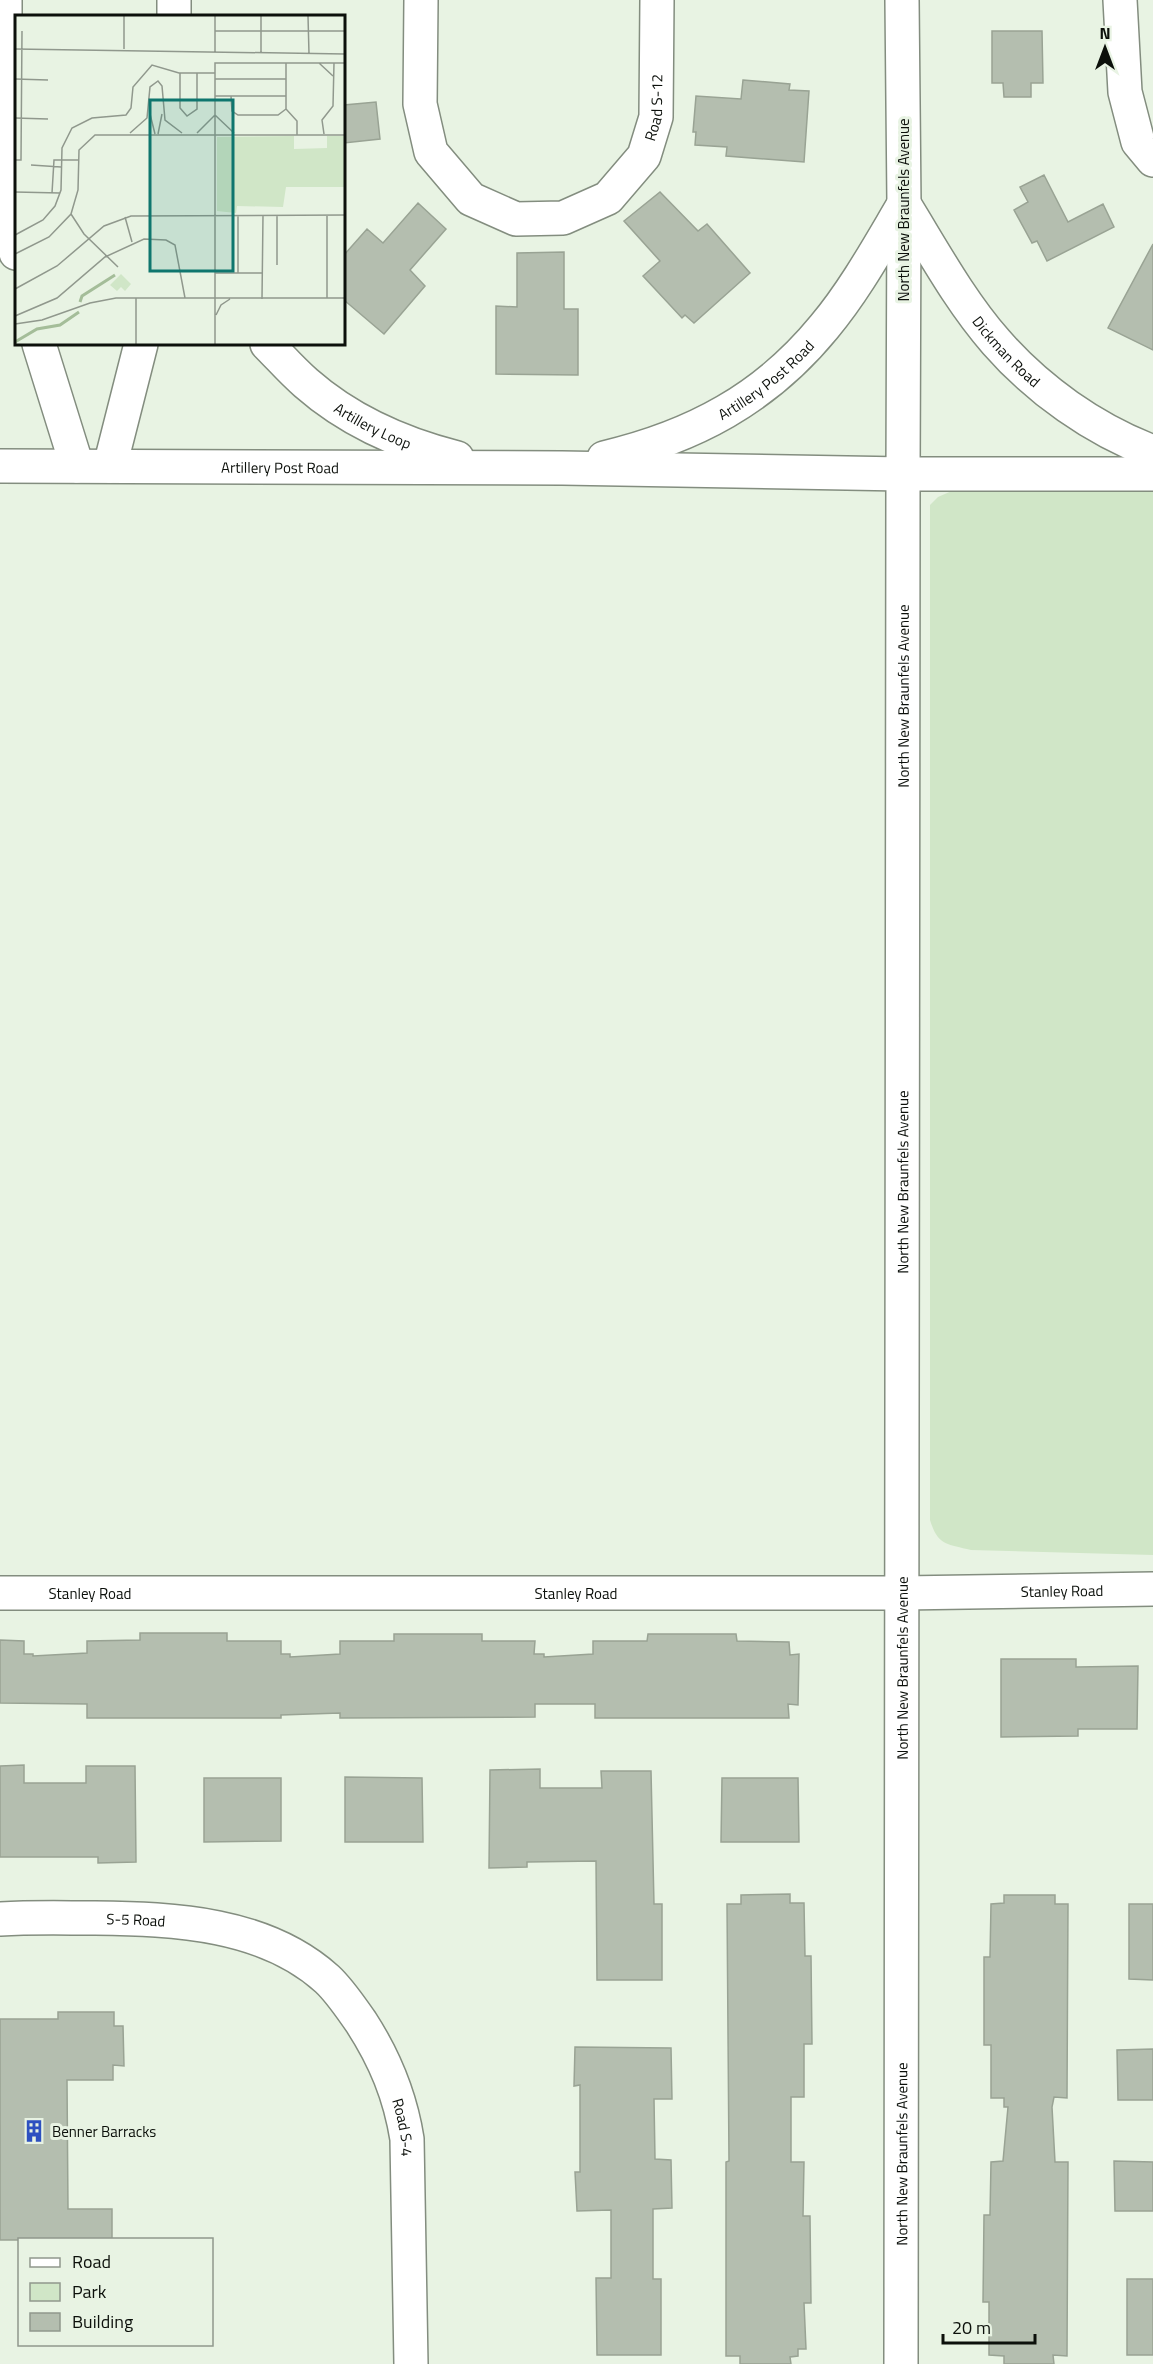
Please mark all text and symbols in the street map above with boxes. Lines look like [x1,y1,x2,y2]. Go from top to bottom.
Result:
inset map [15,15,345,345]
north arrow [1075,18,1135,78]
text: N [1099,21,1111,45]
street label: Road S-12 [638,74,668,144]
street label: North New Braunfels Avenue [892,118,915,302]
street label: Dickman Road [967,311,1046,392]
street label: Artillery Post Road [713,334,819,425]
street label: Artillery Loop [330,396,415,454]
street label: Artillery Post Road [221,455,339,479]
street label: North New Braunfels Avenue [891,604,914,788]
street label: North New Braunfels Avenue [891,1090,914,1274]
street label: North New Braunfels Avenue [890,1576,913,1760]
street label: Stanley Road [1020,1578,1104,1603]
street label: Stanley Road [49,1582,131,1605]
street label: Stanley Road [535,1582,617,1605]
street label: S-5 Road [106,1907,166,1932]
street label: North New Braunfels Avenue [890,2062,913,2246]
street label: Road S-4 [387,2095,419,2157]
building icon: Benner Barracks [21,2118,47,2144]
place label: Benner Barracks [52,2120,156,2143]
legend [18,2238,213,2346]
text: Road [72,2248,111,2275]
text: Park [72,2278,107,2305]
scale bar [943,2307,1034,2345]
text: Building [72,2308,133,2335]
text: 20 m [952,2314,991,2341]

